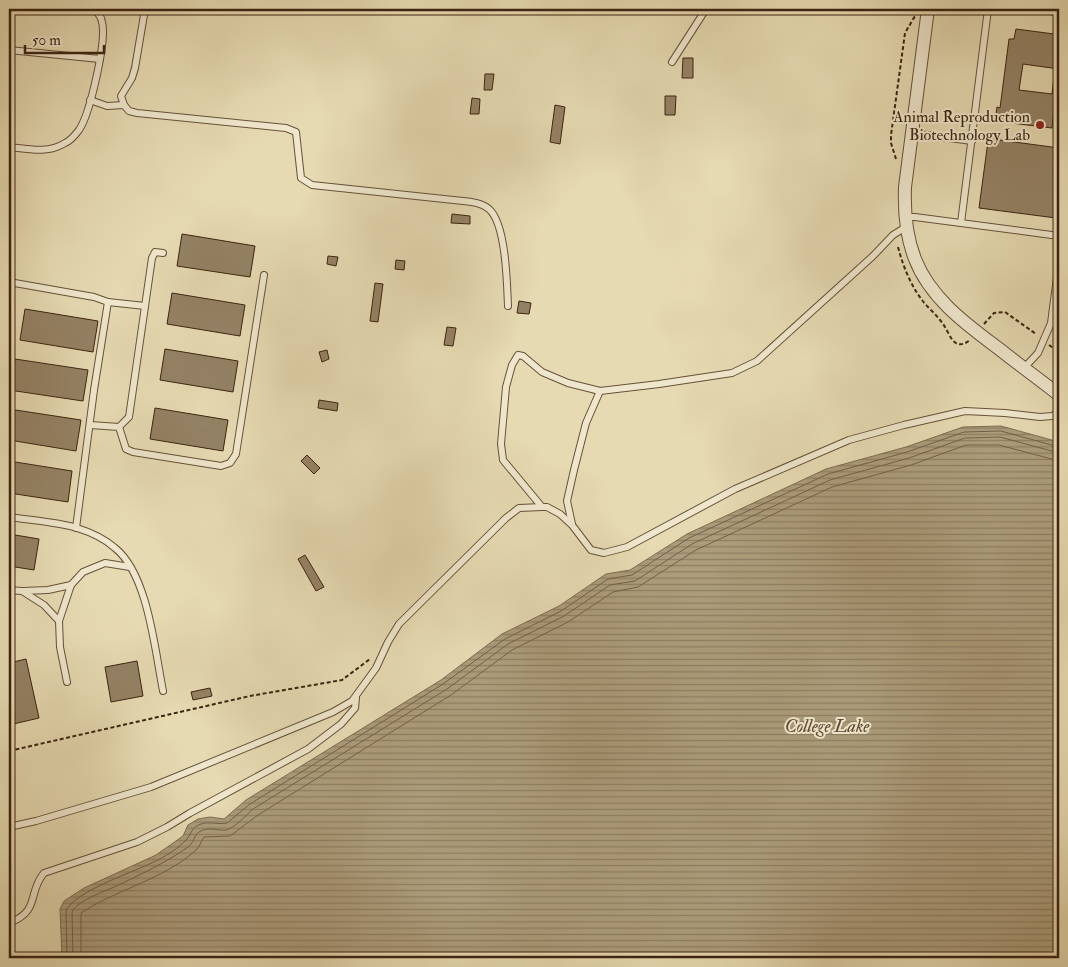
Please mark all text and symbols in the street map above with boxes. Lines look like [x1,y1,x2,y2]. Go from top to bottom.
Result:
scale bar [25,22,104,54]
text: 50 m [32,31,61,50]
place label: Animal Reproduction Biotechnology Lab [892,107,1030,145]
marker: Animal Reproduction Biotechnology Lab [1034,119,1046,131]
water label: College Lake [785,715,870,738]

